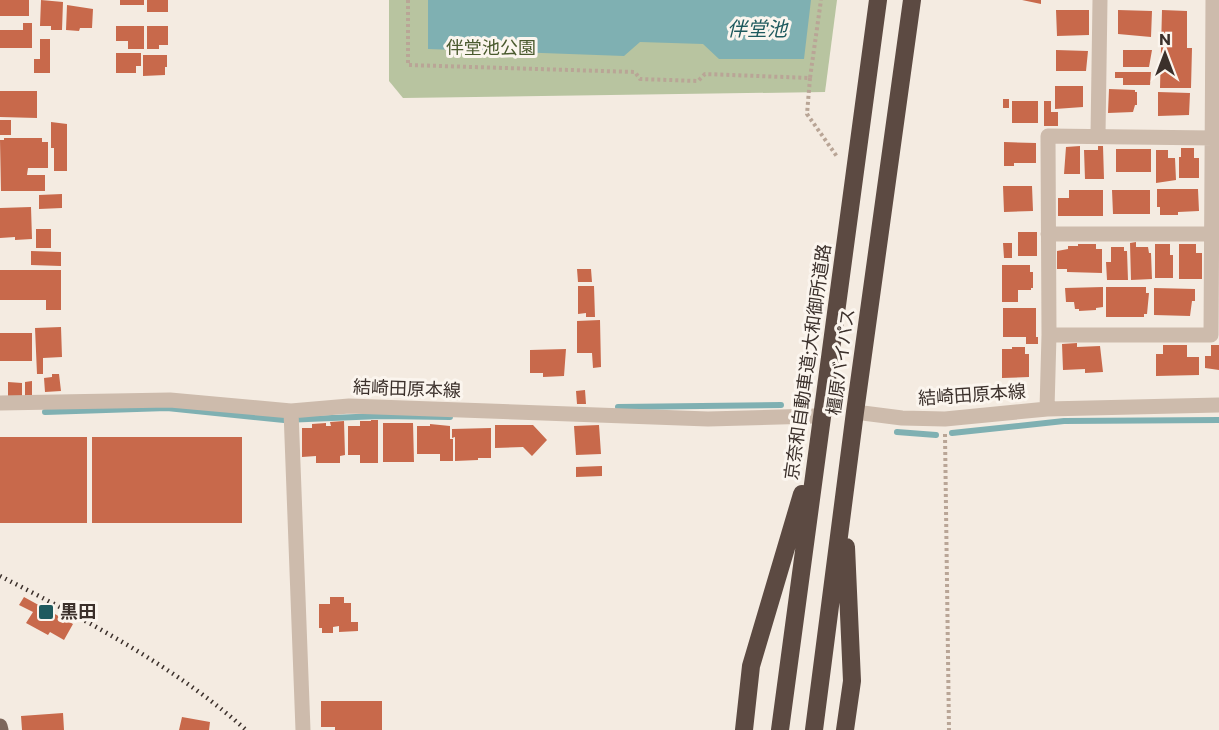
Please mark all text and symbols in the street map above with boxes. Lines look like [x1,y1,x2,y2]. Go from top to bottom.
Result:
water label: 伴堂池 [727,16,789,40]
north arrow [1135,24,1195,84]
text: N [1159,29,1171,48]
park label: 伴堂池公園 [446,36,536,58]
street label: 京奈和自動車道;大和御所道路 [780,242,834,481]
street label: 橿原バイパス [822,307,858,417]
street label: 結崎田原本線 [353,375,461,401]
street label: 結崎田原本線 [917,379,1027,409]
place label: 黒田 [60,600,96,622]
marker: 黒田 [37,603,55,621]

